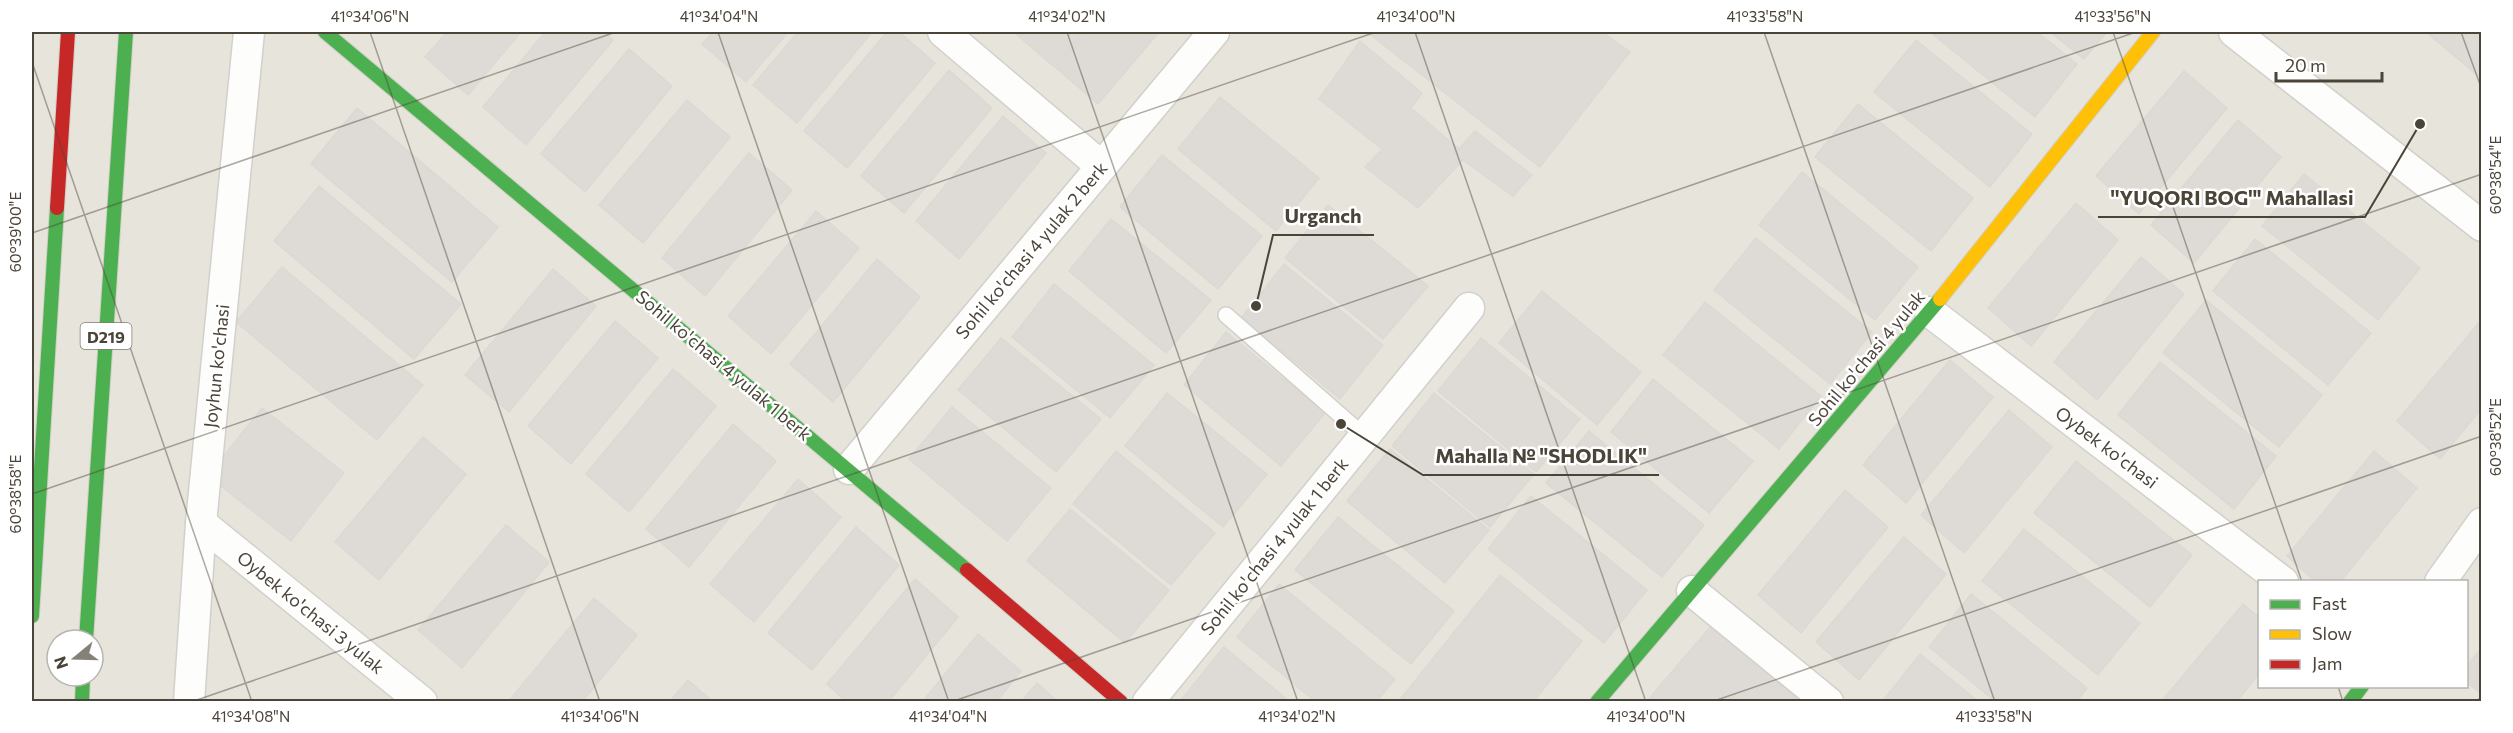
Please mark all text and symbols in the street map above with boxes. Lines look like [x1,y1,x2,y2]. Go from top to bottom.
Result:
text: 41°34'06"N [331,7,409,25]
text: 41°34'04"N [680,7,758,25]
text: 41°34'02"N [1028,7,1106,25]
text: 41°34'00"N [1376,7,1456,25]
text: 41°33'58"N [1727,7,1803,25]
text: 41°33'56"N [2075,7,2151,25]
scale bar [2276,45,2382,83]
text: 20 m [2285,54,2326,76]
text: 60°38'54"E [2486,136,2504,214]
street label: Sohil ko'chasi 4 yulak 2 berk [951,157,1112,343]
callout: ''YUQORI BOG'" Mahallasi [2098,179,2365,217]
text: ''YUQORI BOG'" Mahallasi [2111,185,2353,209]
text: 60°39'00"E [6,192,24,272]
callout: Urganch [1273,197,1374,235]
text: Urganch [1284,203,1362,227]
street label: Sohil ko'chasi 4 yulak 1 berk [632,285,816,445]
street label: Sohil ko'chasi 4 yulak [1803,286,1929,430]
street label: Joyhun ko'chasi [199,303,233,429]
road number: D219 [80,323,132,349]
text: 60°38'52"E [2486,398,2504,476]
street label: Oybek ko'chasi [2051,401,2163,493]
callout: Mahalla № "SHODLIK" [1423,437,1659,475]
text: Mahalla № "SHODLIK" [1435,443,1647,467]
street label: Sohil ko'chasi 4 yulak 1 berk [1196,453,1353,639]
text: 60°38'58"E [6,454,24,533]
street label: Oybek ko'chasi 3 yulak [233,546,389,678]
legend [2258,580,2468,688]
text: Fast [2312,592,2347,614]
text: Slow [2312,622,2352,644]
north arrow [45,628,105,688]
text: Jam [2312,652,2342,674]
text: N [49,654,71,672]
text: 41°34'08"N [212,707,290,725]
text: 41°34'06"N [561,707,639,725]
text: 41°34'04"N [909,707,987,725]
text: 41°34'02"N [1258,707,1336,725]
text: 41°34'00"N [1606,707,1686,725]
text: 41°33'58"N [1956,707,2032,725]

